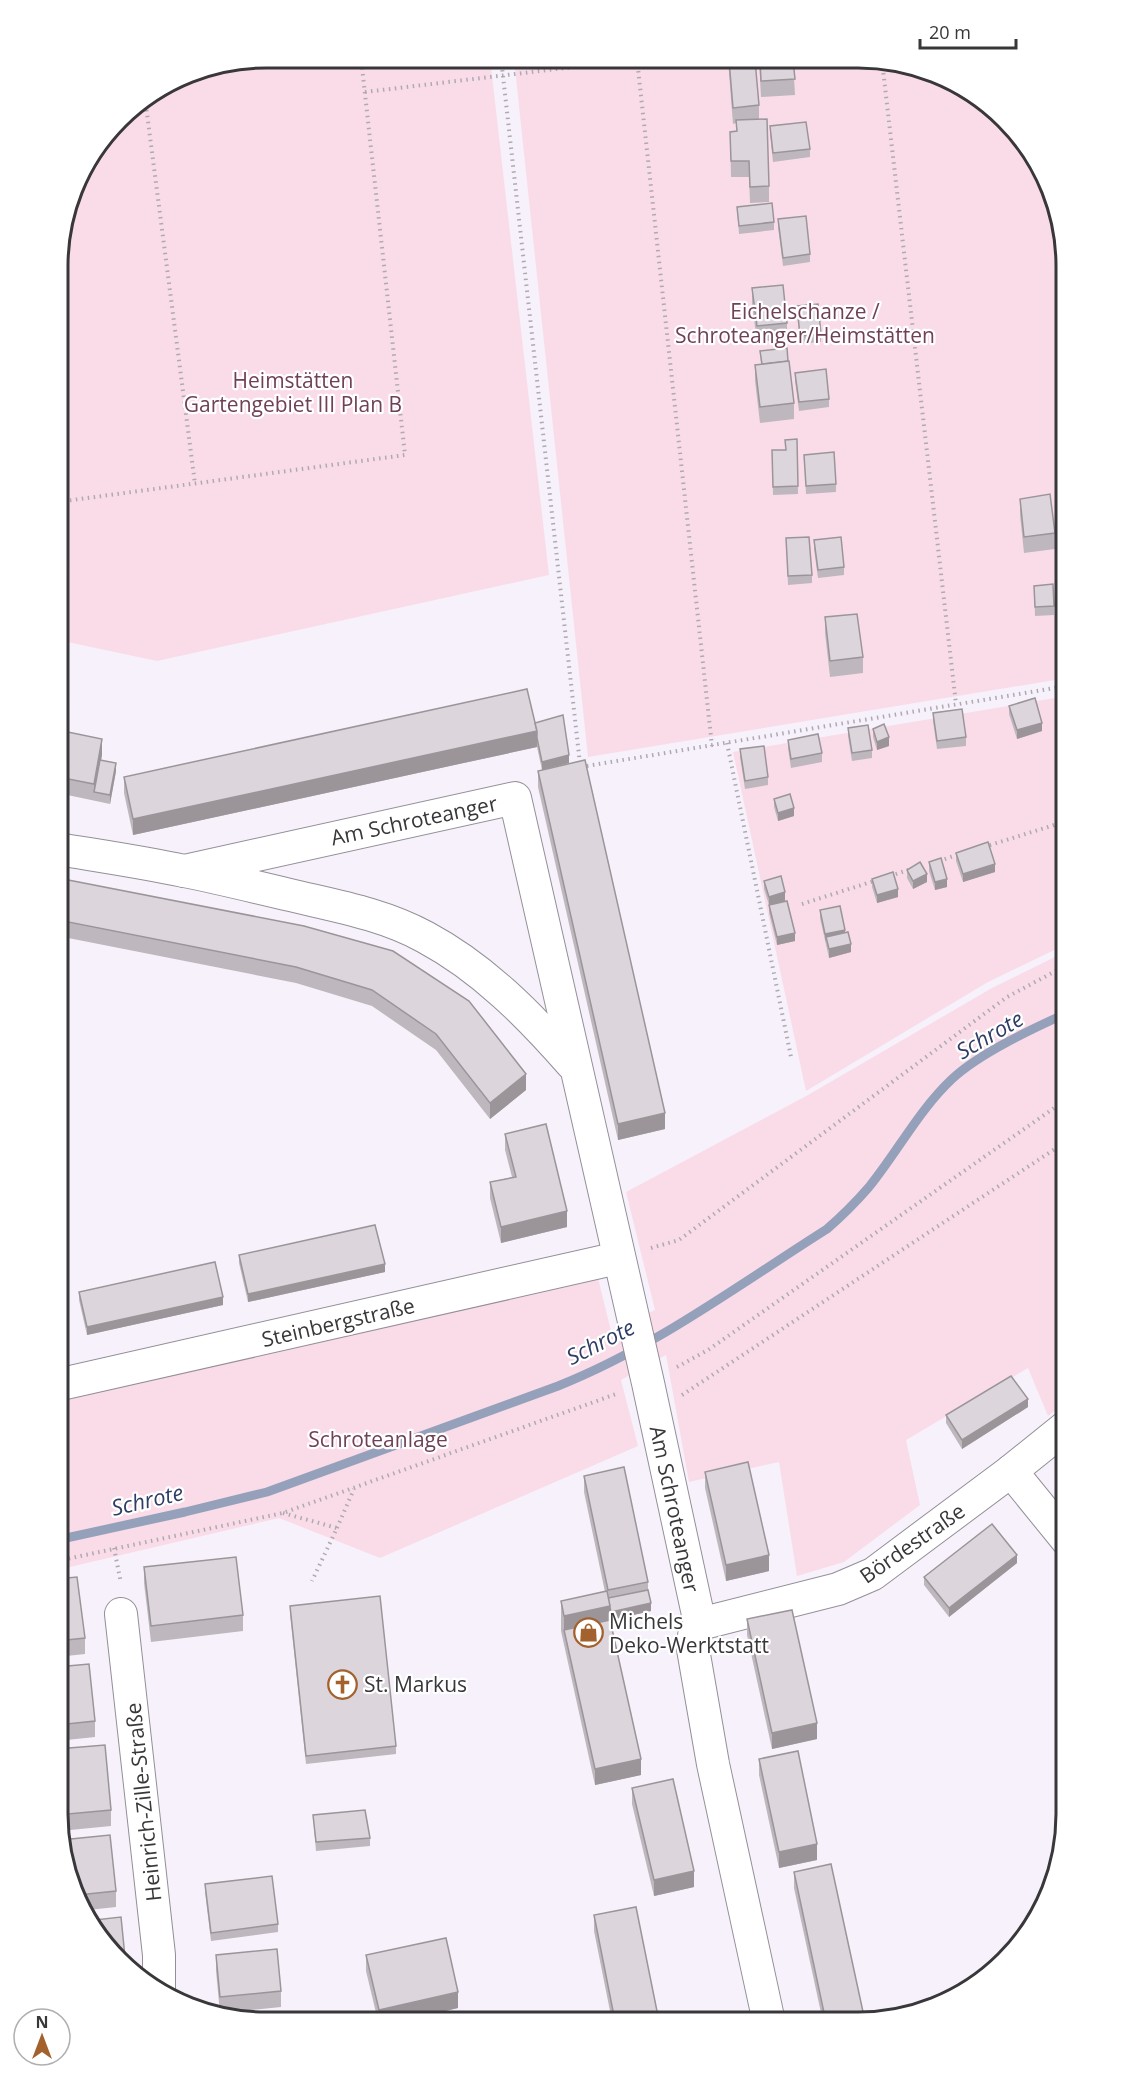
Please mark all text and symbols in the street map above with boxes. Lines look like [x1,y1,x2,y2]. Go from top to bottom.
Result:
scale bar [920,12,1016,50]
text: 20 m [929,20,971,44]
park label: Eichelschanze / Schroteanger/Heimstätten [675,297,935,349]
park label: Heimstätten Gartengebiet III Plan B [184,366,402,418]
street label: Am Schroteanger [328,789,500,851]
water label: Schrote [950,1003,1028,1065]
street label: Steinbergstraße [259,1291,417,1353]
water label: Schrote [561,1311,639,1371]
street label: Am Schroteanger [644,1423,706,1595]
park label: Schroteanlage [308,1425,448,1453]
water label: Schrote [108,1476,186,1522]
street label: Bördestraße [854,1497,970,1589]
place label: Michels Deko-Werktstatt [609,1607,769,1659]
shop icon: Michels Deko-Werktstatt [572,1617,604,1649]
church icon: St. Markus [327,1668,359,1700]
place label: St. Markus [364,1670,467,1698]
street label: Heinrich-Zille-Straße [119,1701,167,1903]
north arrow [12,2007,72,2067]
text: N [35,2011,49,2033]

